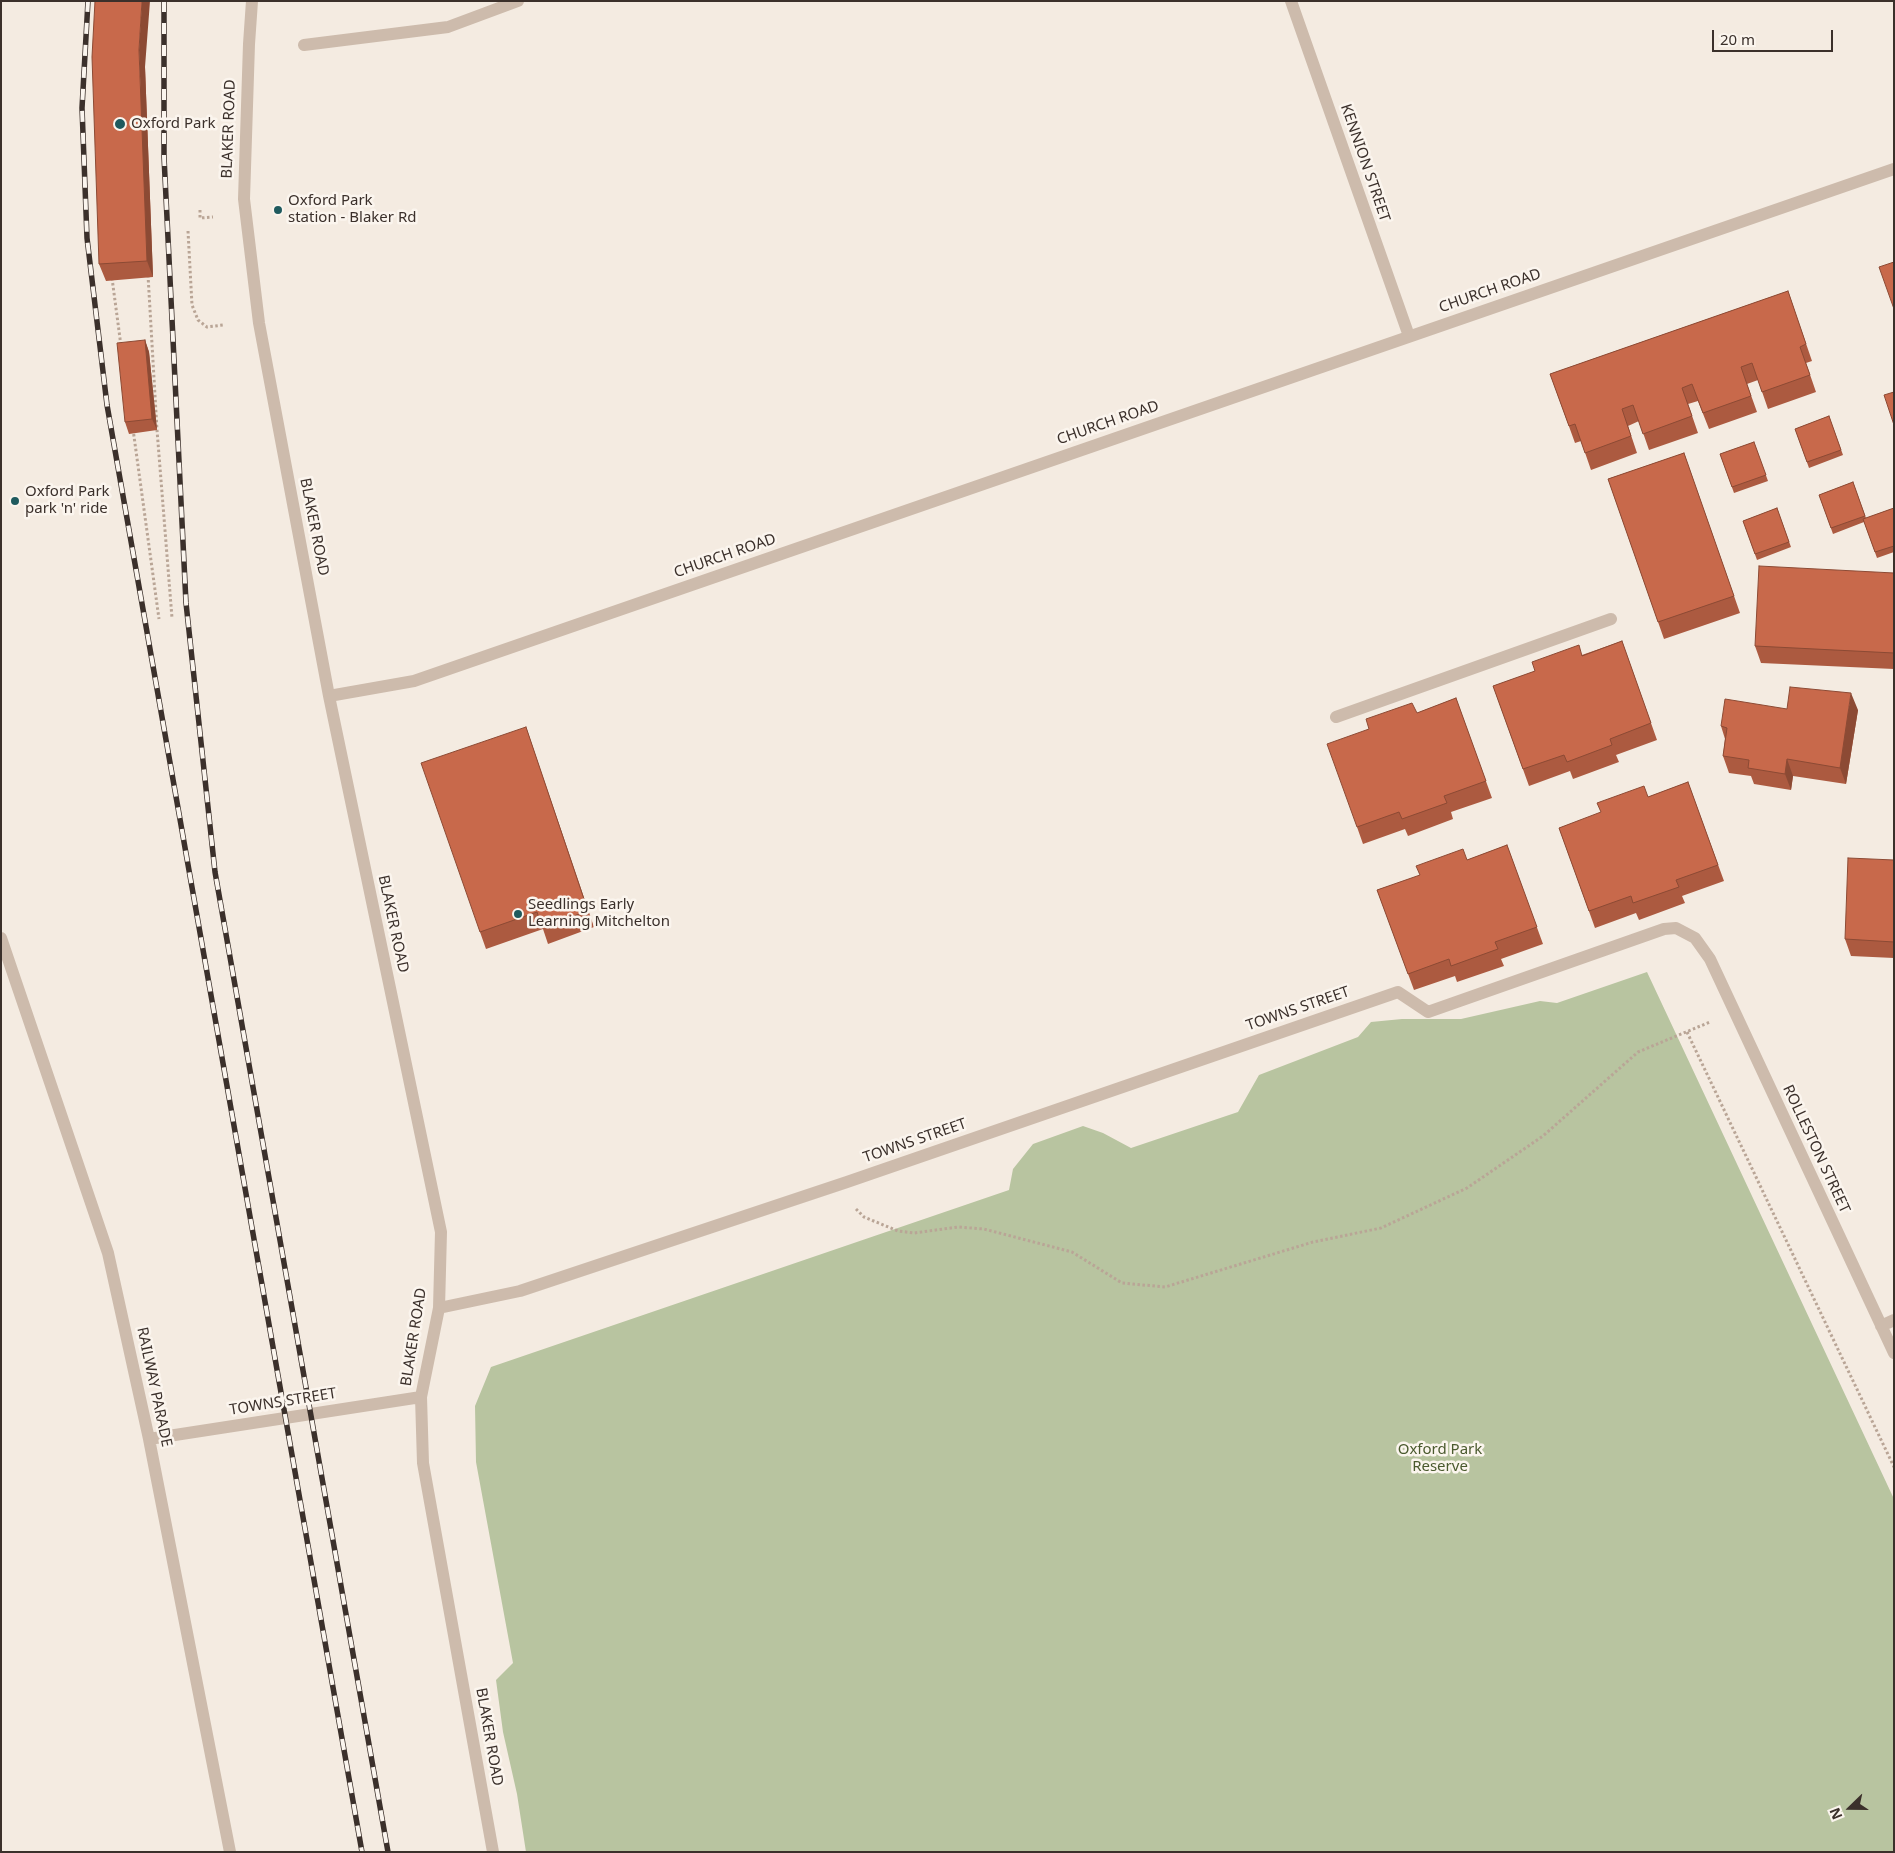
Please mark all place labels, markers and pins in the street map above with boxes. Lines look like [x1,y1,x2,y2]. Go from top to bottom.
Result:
place label: Oxford Park [131,115,216,133]
marker: Oxford Park [113,117,127,131]
place label: Oxford Park station - Blaker Rd [288,192,416,227]
marker: Oxford Park station - Blaker Rd [272,204,284,216]
place label: Oxford Park park 'n' ride [25,483,110,518]
marker: Oxford Park park 'n' ride [9,495,21,507]
place label: Seedlings Early Learning Mitchelton [528,896,670,931]
marker: Seedlings Early Learning Mitchelton [512,908,524,920]

